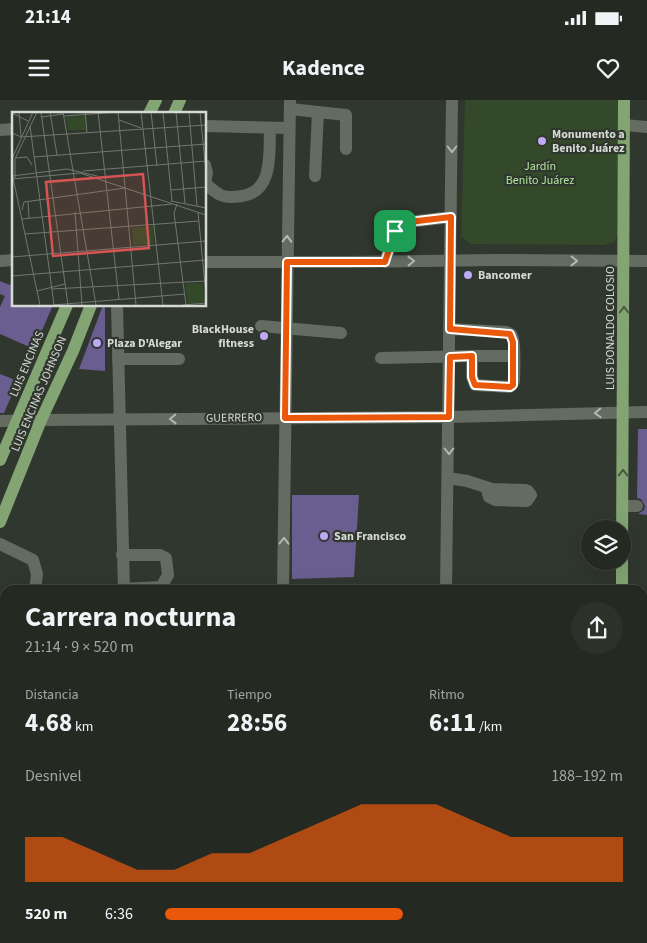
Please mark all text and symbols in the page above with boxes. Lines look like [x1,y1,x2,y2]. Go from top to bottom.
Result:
text: 21:14 [25,4,71,31]
text: Kadence [282,52,365,84]
icon: menu [25,54,53,82]
icon: heart [594,54,622,82]
inset map [12,112,206,306]
place label: Monumento a Benito Juárez [552,126,625,157]
marker: Monumento a Benito Juárez [536,135,548,147]
one-way arrow [446,145,457,153]
park label: Jardín Benito Juárez [506,158,574,189]
pin [374,210,416,252]
icon: arrive [381,217,409,245]
one-way arrow [282,235,292,242]
one-way arrow [408,256,415,266]
one-way arrow [570,256,578,266]
street label: LUIS DONALDO COLOSIO [602,266,619,390]
place label: Bancomer [478,267,532,284]
marker: Bancomer [462,269,474,281]
one-way arrow [619,306,629,314]
place label: BlackHouse fitness [192,321,254,352]
street label: LUIS ENCINAS [6,328,48,400]
marker: BlackHouse fitness [258,330,270,342]
street label: LUIS ENCINAS JOHNSON [7,334,71,454]
place label: Plaza D'Alegar [107,335,182,352]
marker: Plaza D'Alegar [91,337,103,349]
one-way arrow [594,408,602,418]
street label: GUERRERO [206,409,262,427]
one-way arrow [169,414,177,424]
one-way arrow [444,448,454,455]
one-way arrow [618,469,628,476]
map controls [581,520,631,570]
button: layers [581,520,631,570]
place label: San Francisco [334,528,406,545]
marker: San Francisco [318,530,330,542]
one-way arrow [278,537,289,545]
text: Carrera nocturna [25,597,236,637]
button: share [571,602,623,654]
text: 21:14 · 9 × 520 m [25,636,134,658]
text: Distancia [25,685,79,705]
text: Tiempo [227,685,272,705]
text: Ritmo [429,685,464,705]
text: 4.68 [25,705,72,741]
text: 28:56 [227,705,287,741]
text: 6:11 [429,705,476,741]
text: km [72,717,93,737]
text: /km [476,717,502,737]
text: Desnivel [25,765,82,787]
text: 188–192 m [551,765,623,787]
text: 520 m [25,903,67,925]
text: 6:36 [105,903,133,925]

